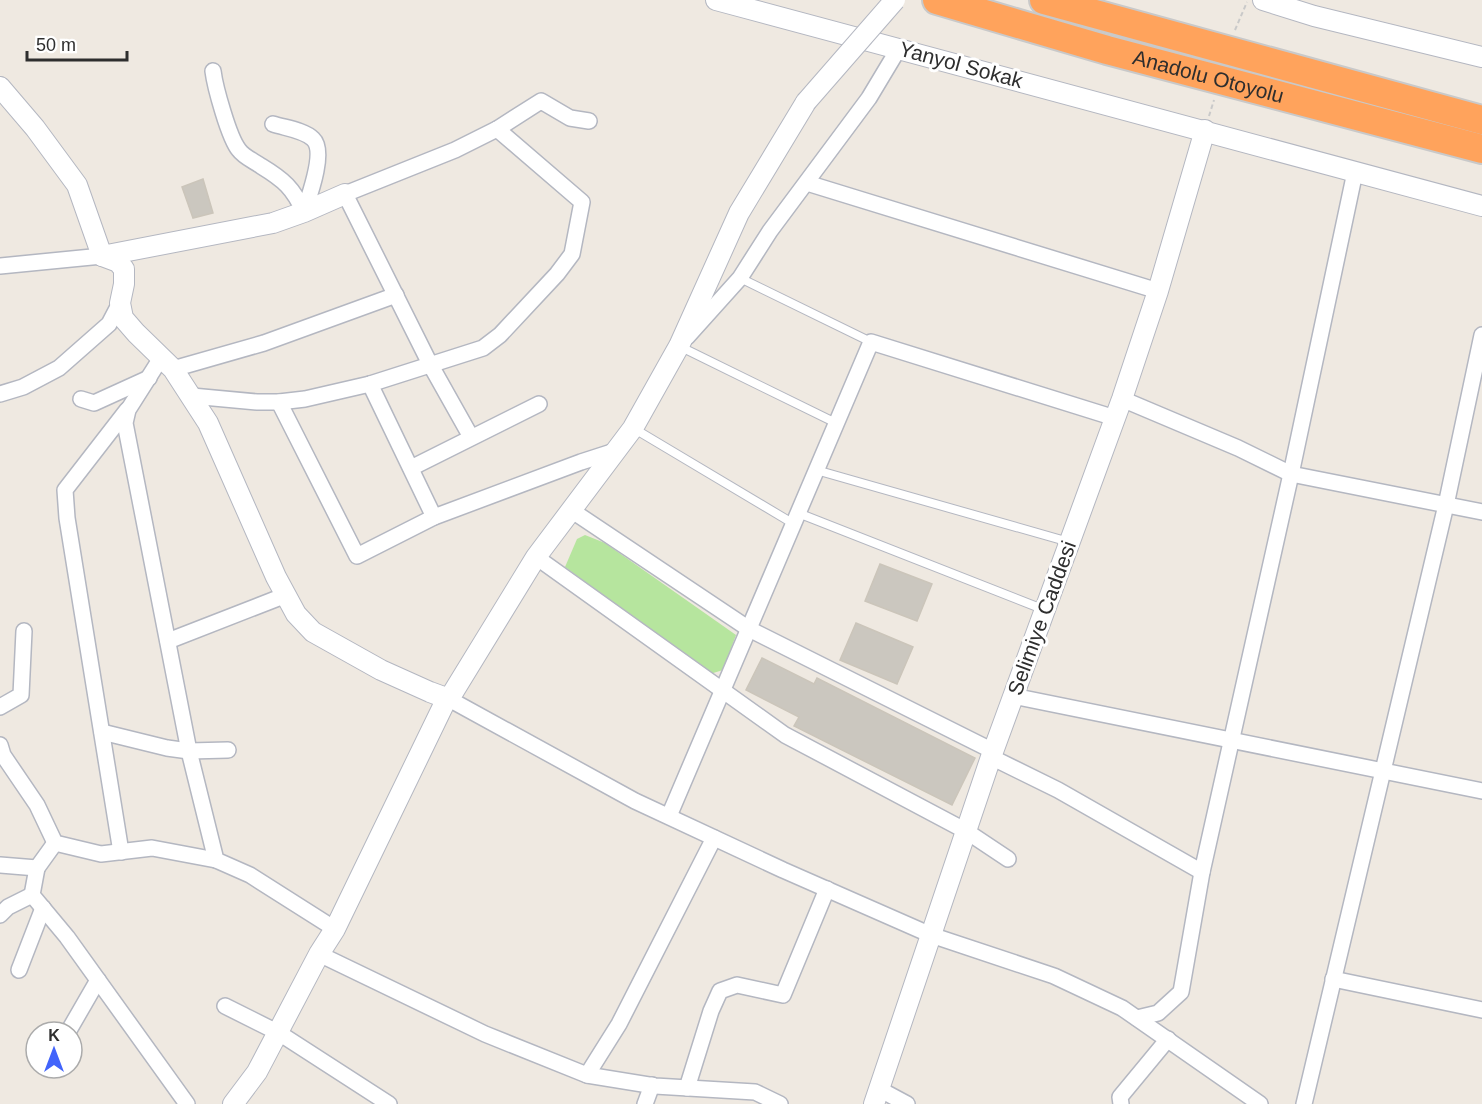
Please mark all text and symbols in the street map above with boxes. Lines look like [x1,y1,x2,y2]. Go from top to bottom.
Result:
scale bar [27,24,128,62]
text: 50 m [36,35,76,55]
street label: Yanyol Sokak [897,37,1026,92]
street label: Anadolu Otoyolu [1130,45,1287,107]
street label: Selimiye Caddesi [1003,538,1080,698]
north arrow [24,1020,84,1080]
text: K [48,1027,60,1044]

